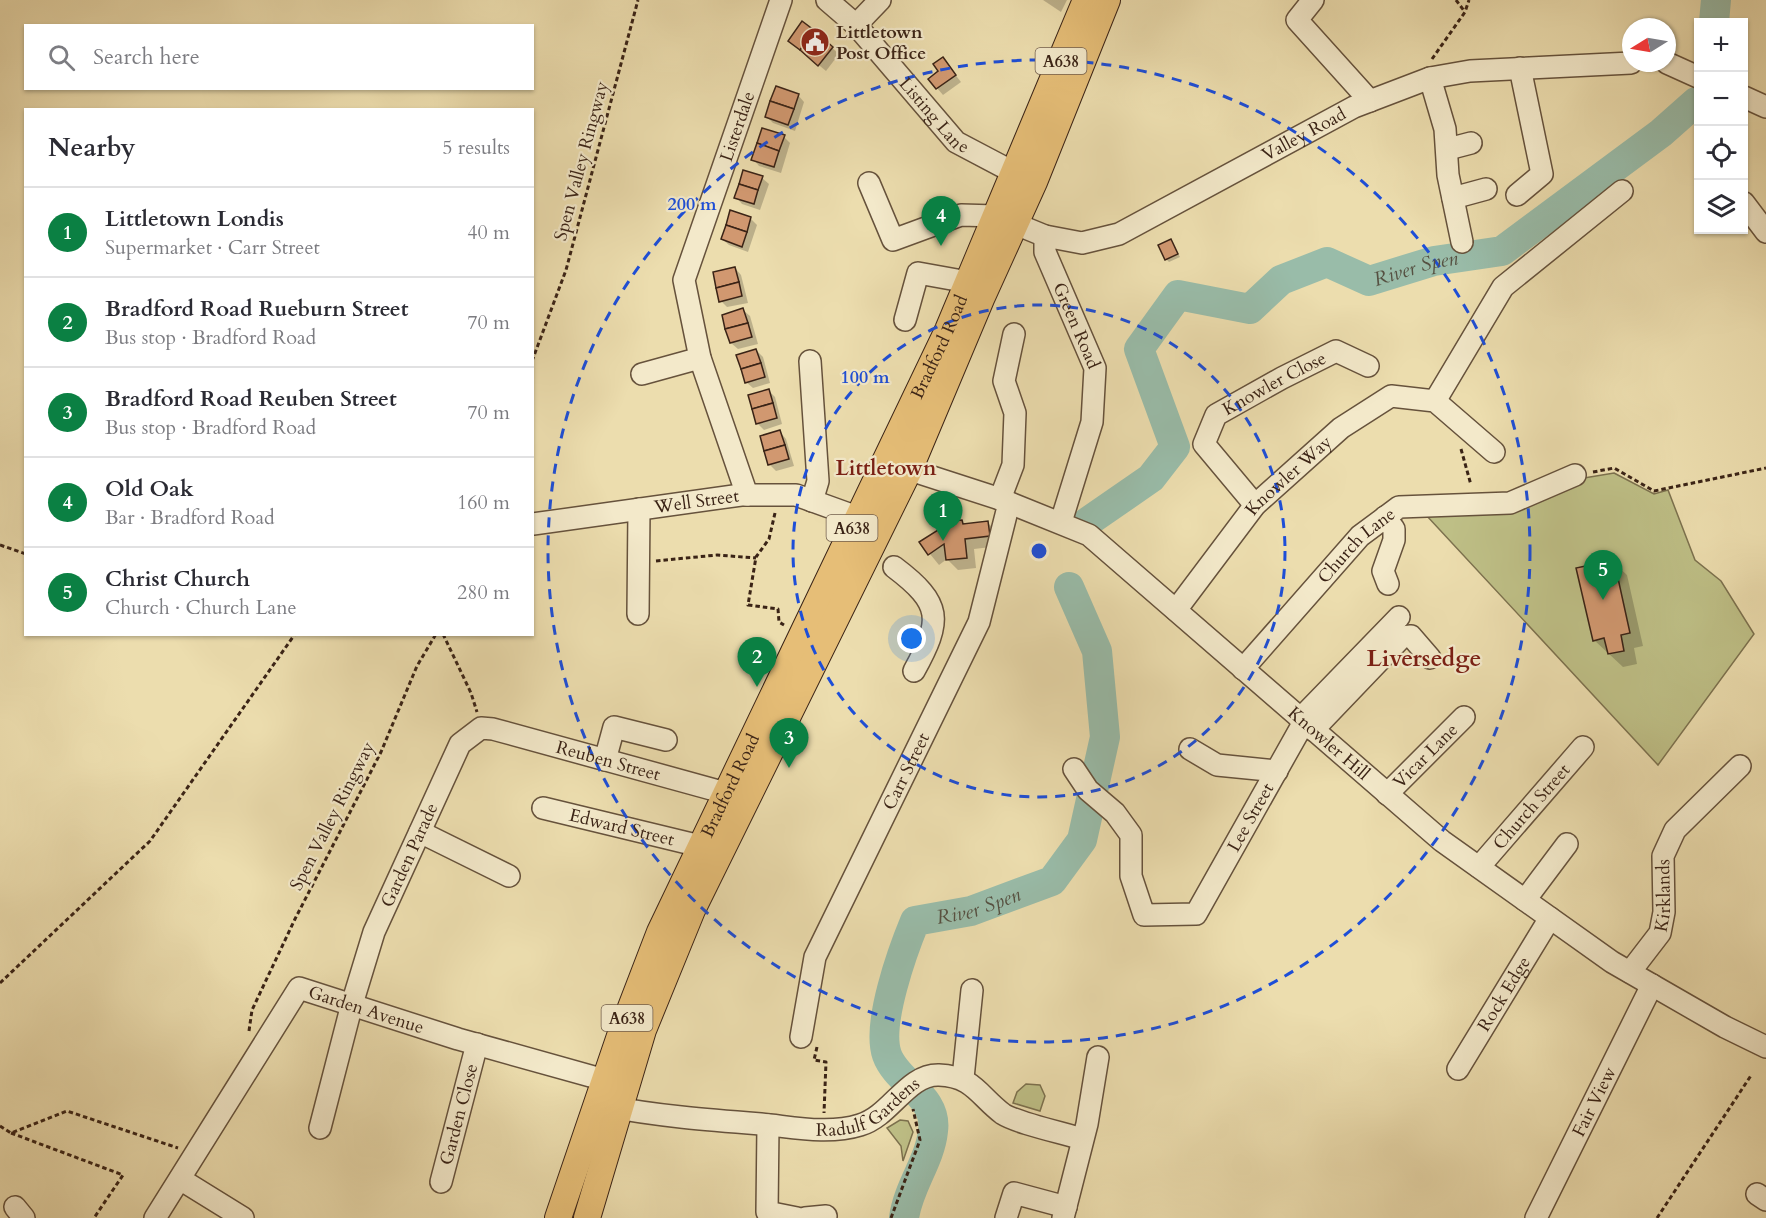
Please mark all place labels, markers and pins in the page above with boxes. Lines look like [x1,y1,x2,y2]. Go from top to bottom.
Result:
place label: Littletown Post Office [836,20,926,66]
public building icon: Littletown Post Office [799,26,831,58]
pin: 4 [922,196,960,246]
pin: 1 [924,492,962,541]
centre of rings [1029,541,1049,561]
pin: 5 [1584,550,1622,600]
pin: 2 [738,638,777,687]
pin: 3 [770,718,808,768]

